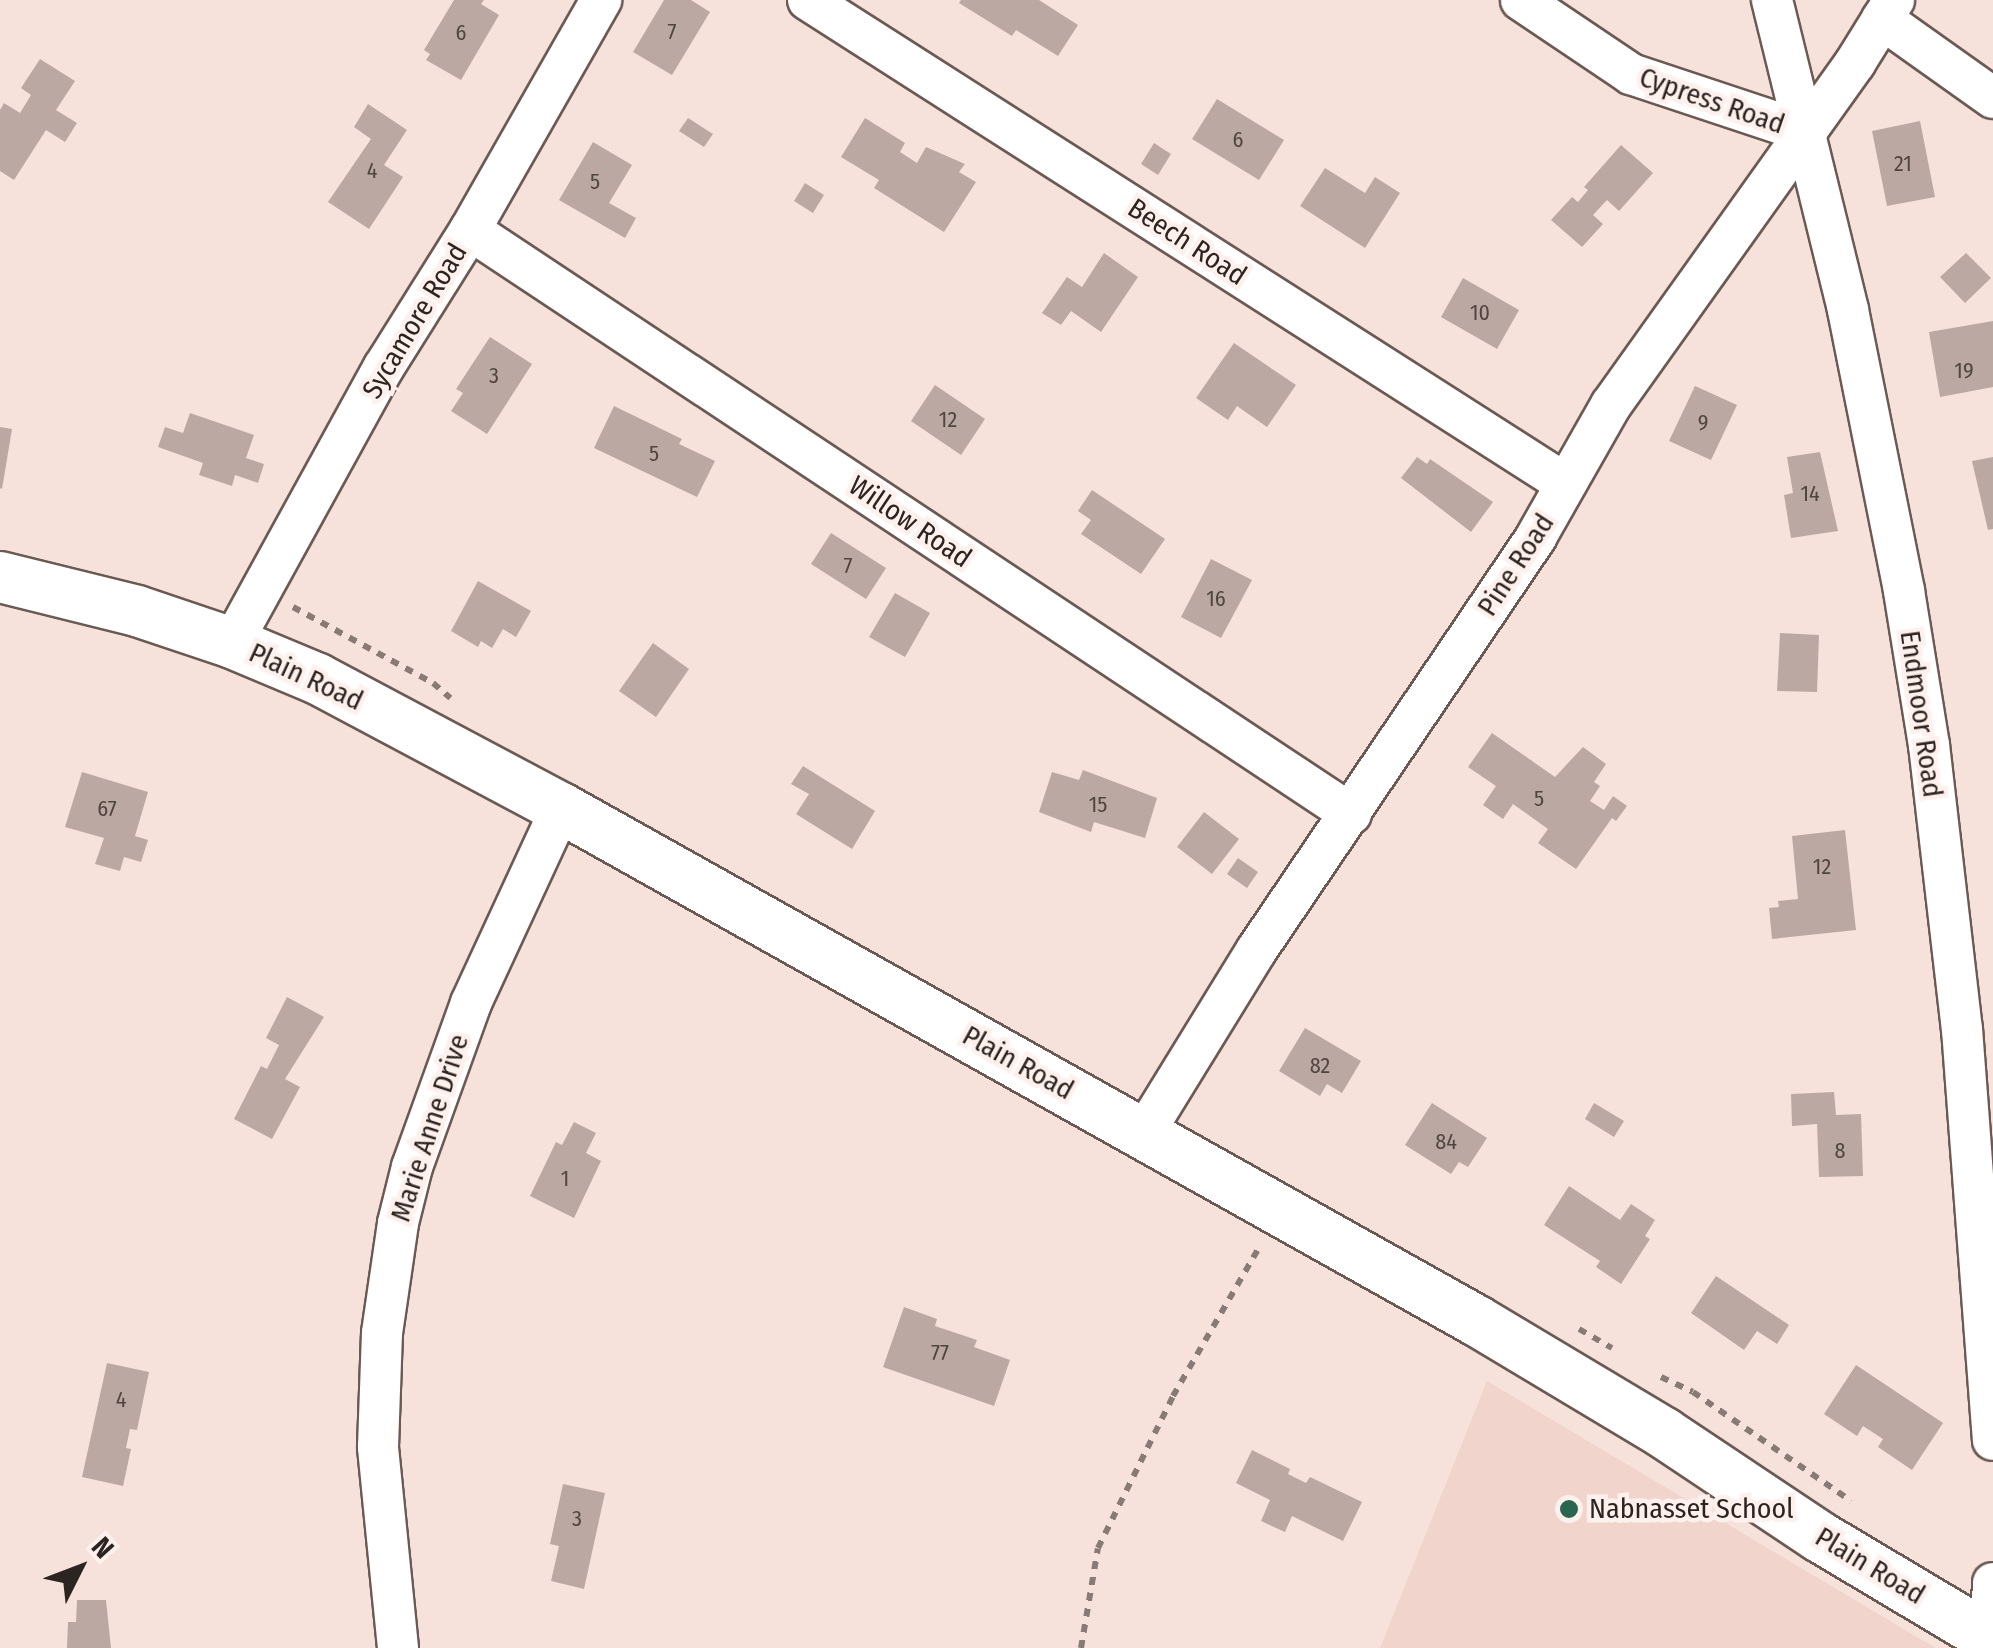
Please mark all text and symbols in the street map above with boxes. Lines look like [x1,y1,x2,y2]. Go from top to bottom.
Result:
house number: 7 [668,19,676,45]
house number: 6 [456,20,466,46]
street label: Cypress Road [1635,60,1789,142]
house number: 6 [1233,127,1243,153]
house number: 21 [1894,151,1912,177]
house number: 4 [367,158,377,184]
house number: 5 [590,169,600,195]
street label: Beech Road [1122,191,1252,293]
street label: Sycamore Road [356,237,474,405]
house number: 10 [1470,300,1490,326]
house number: 19 [1954,358,1974,384]
house number: 3 [489,363,499,389]
house number: 12 [939,407,957,433]
house number: 9 [1698,410,1708,436]
house number: 5 [649,441,659,467]
street label: Willow Road [842,469,978,575]
house number: 14 [1800,481,1820,507]
street label: Pine Road [1471,508,1561,622]
house number: 7 [844,553,852,579]
house number: 16 [1206,586,1226,612]
street label: Endmoor Road [1893,628,1949,800]
street label: Plain Road [244,636,368,718]
house number: 5 [1534,786,1544,812]
house number: 15 [1089,792,1107,818]
house number: 67 [97,796,117,822]
house number: 12 [1813,854,1831,880]
street label: Plain Road [957,1019,1079,1107]
street label: Marie Anne Drive [384,1030,476,1226]
house number: 82 [1310,1053,1330,1079]
house number: 84 [1435,1129,1457,1155]
house number: 8 [1835,1138,1845,1164]
house number: 1 [561,1166,569,1192]
house number: 77 [931,1340,949,1366]
house number: 4 [116,1387,126,1413]
place label: Nabnasset School [1589,1492,1794,1526]
marker: Nabnasset School [1558,1498,1580,1520]
house number: 3 [572,1506,582,1532]
north arrow [30,1518,130,1618]
street label: Plain Road [1809,1520,1931,1612]
text: N [85,1530,121,1565]

